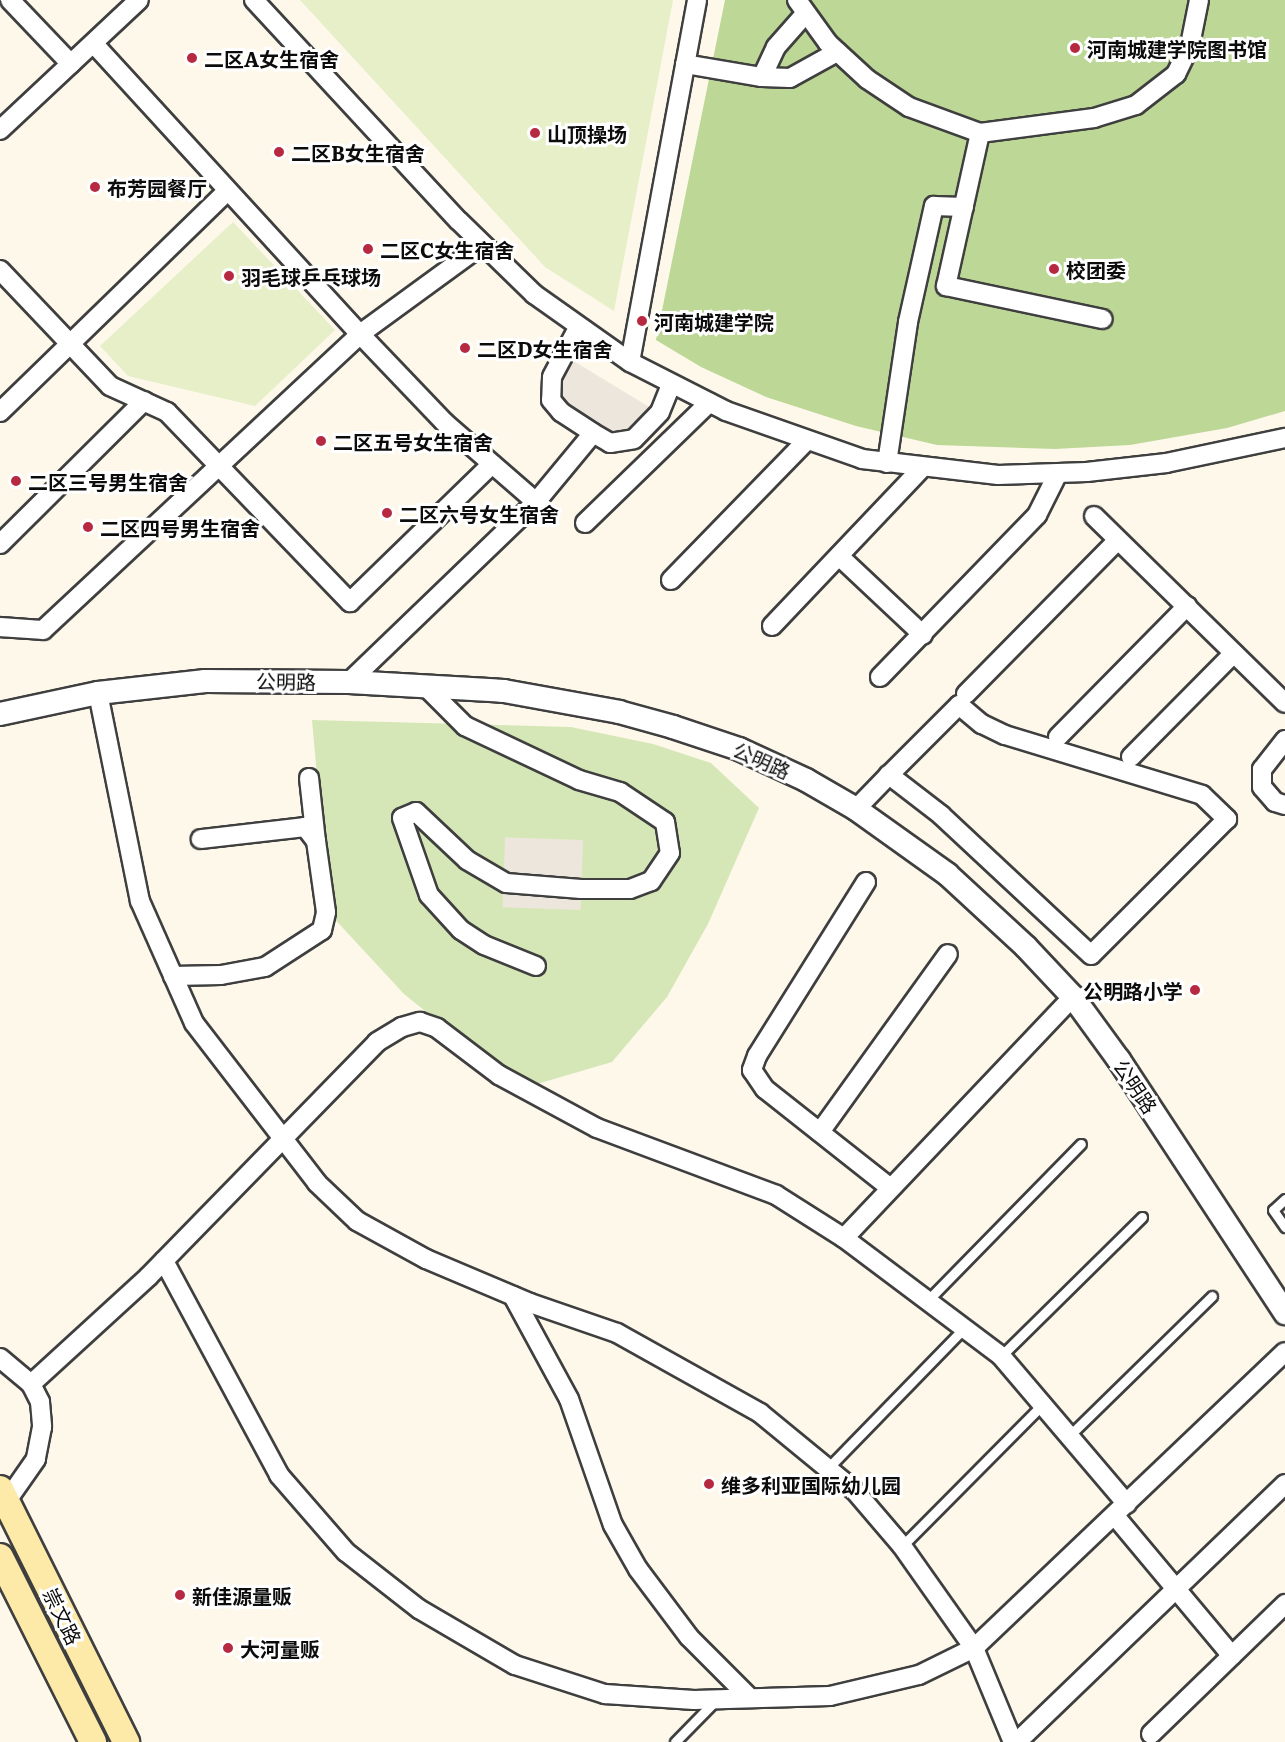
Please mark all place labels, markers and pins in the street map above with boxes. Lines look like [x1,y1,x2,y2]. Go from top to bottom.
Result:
place label: 河南城建学院图书馆 [1087,36,1267,60]
marker: 河南城建学院图书馆 [1068,41,1082,55]
place label: 二区A女生宿舍 [204,46,339,70]
marker: 二区A女生宿舍 [185,51,199,65]
place label: 山顶操场 [547,121,627,145]
marker: 山顶操场 [528,126,542,140]
place label: 二区B女生宿舍 [291,140,425,164]
marker: 二区B女生宿舍 [272,145,286,159]
place label: 布芳园餐厅 [107,175,207,199]
marker: 布芳园餐厅 [88,180,102,194]
place label: 二区C女生宿舍 [380,237,514,261]
marker: 二区C女生宿舍 [361,242,375,256]
place label: 校团委 [1066,257,1126,281]
marker: 校团委 [1047,262,1061,276]
place label: 羽毛球乒乓球场 [241,264,381,288]
marker: 羽毛球乒乓球场 [222,269,236,283]
place label: 河南城建学院 [654,309,774,333]
marker: 河南城建学院 [635,314,649,328]
place label: 二区D女生宿舍 [477,336,613,360]
marker: 二区D女生宿舍 [458,341,472,355]
place label: 二区五号女生宿舍 [333,429,493,453]
marker: 二区五号女生宿舍 [314,434,328,448]
place label: 二区三号男生宿舍 [28,469,188,493]
marker: 二区三号男生宿舍 [9,474,23,488]
place label: 二区六号女生宿舍 [399,501,559,525]
marker: 二区六号女生宿舍 [380,506,394,520]
place label: 二区四号男生宿舍 [100,515,260,539]
marker: 二区四号男生宿舍 [81,520,95,534]
place label: 公明路小学 [1083,978,1183,1002]
marker: 公明路小学 [1188,983,1202,997]
place label: 维多利亚国际幼儿园 [721,1472,901,1496]
marker: 维多利亚国际幼儿园 [702,1477,716,1491]
place label: 新佳源量贩 [192,1583,292,1607]
marker: 新佳源量贩 [173,1588,187,1602]
place label: 大河量贩 [240,1636,320,1660]
marker: 大河量贩 [221,1641,235,1655]

